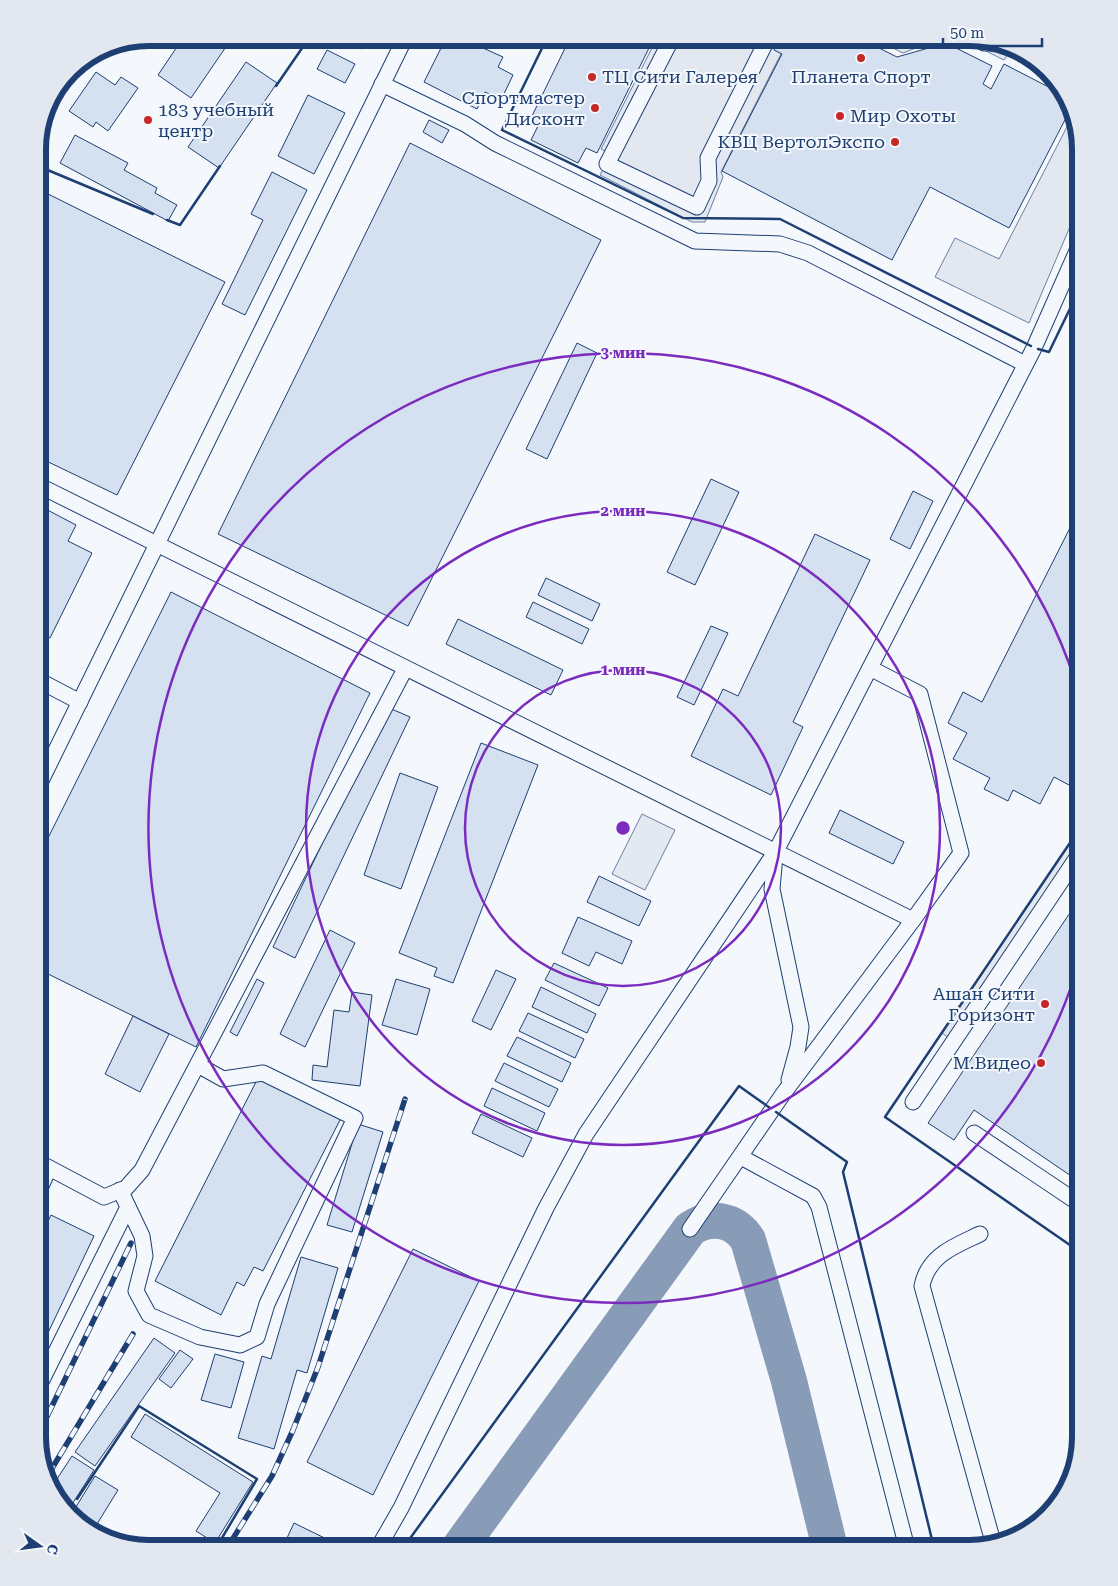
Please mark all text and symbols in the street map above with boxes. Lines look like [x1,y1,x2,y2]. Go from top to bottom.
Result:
scale bar [943,15,1042,47]
text: 50 m [950,24,985,42]
marker: Планета Спорт [855,52,867,64]
place label: ТЦ Сити Галерея [602,66,758,87]
place label: Планета Спорт [791,66,931,87]
marker: ТЦ Сити Галерея [586,71,598,83]
place label: Спортмастер Дисконт [462,87,585,129]
place label: 183 учебный центр [158,99,274,141]
marker: Спортмастер Дисконт [589,102,601,114]
place label: Мир Охоты [850,105,956,126]
marker: Мир Охоты [834,110,846,122]
marker: 183 учебный центр [142,114,154,126]
place label: КВЦ ВертолЭкспо [717,131,885,152]
marker: КВЦ ВертолЭкспо [889,136,901,148]
text: 3 мин [601,344,645,362]
text: 2 мин [601,502,645,520]
text: 1 мин [601,661,645,679]
centre of rings [614,819,632,837]
place label: Ашан Сити Горизонт [933,983,1035,1025]
marker: Ашан Сити Горизонт [1039,998,1051,1010]
place label: М.Видео [953,1052,1031,1073]
marker: М.Видео [1035,1057,1047,1069]
north arrow [15,1521,65,1571]
text: С [44,1542,62,1556]

